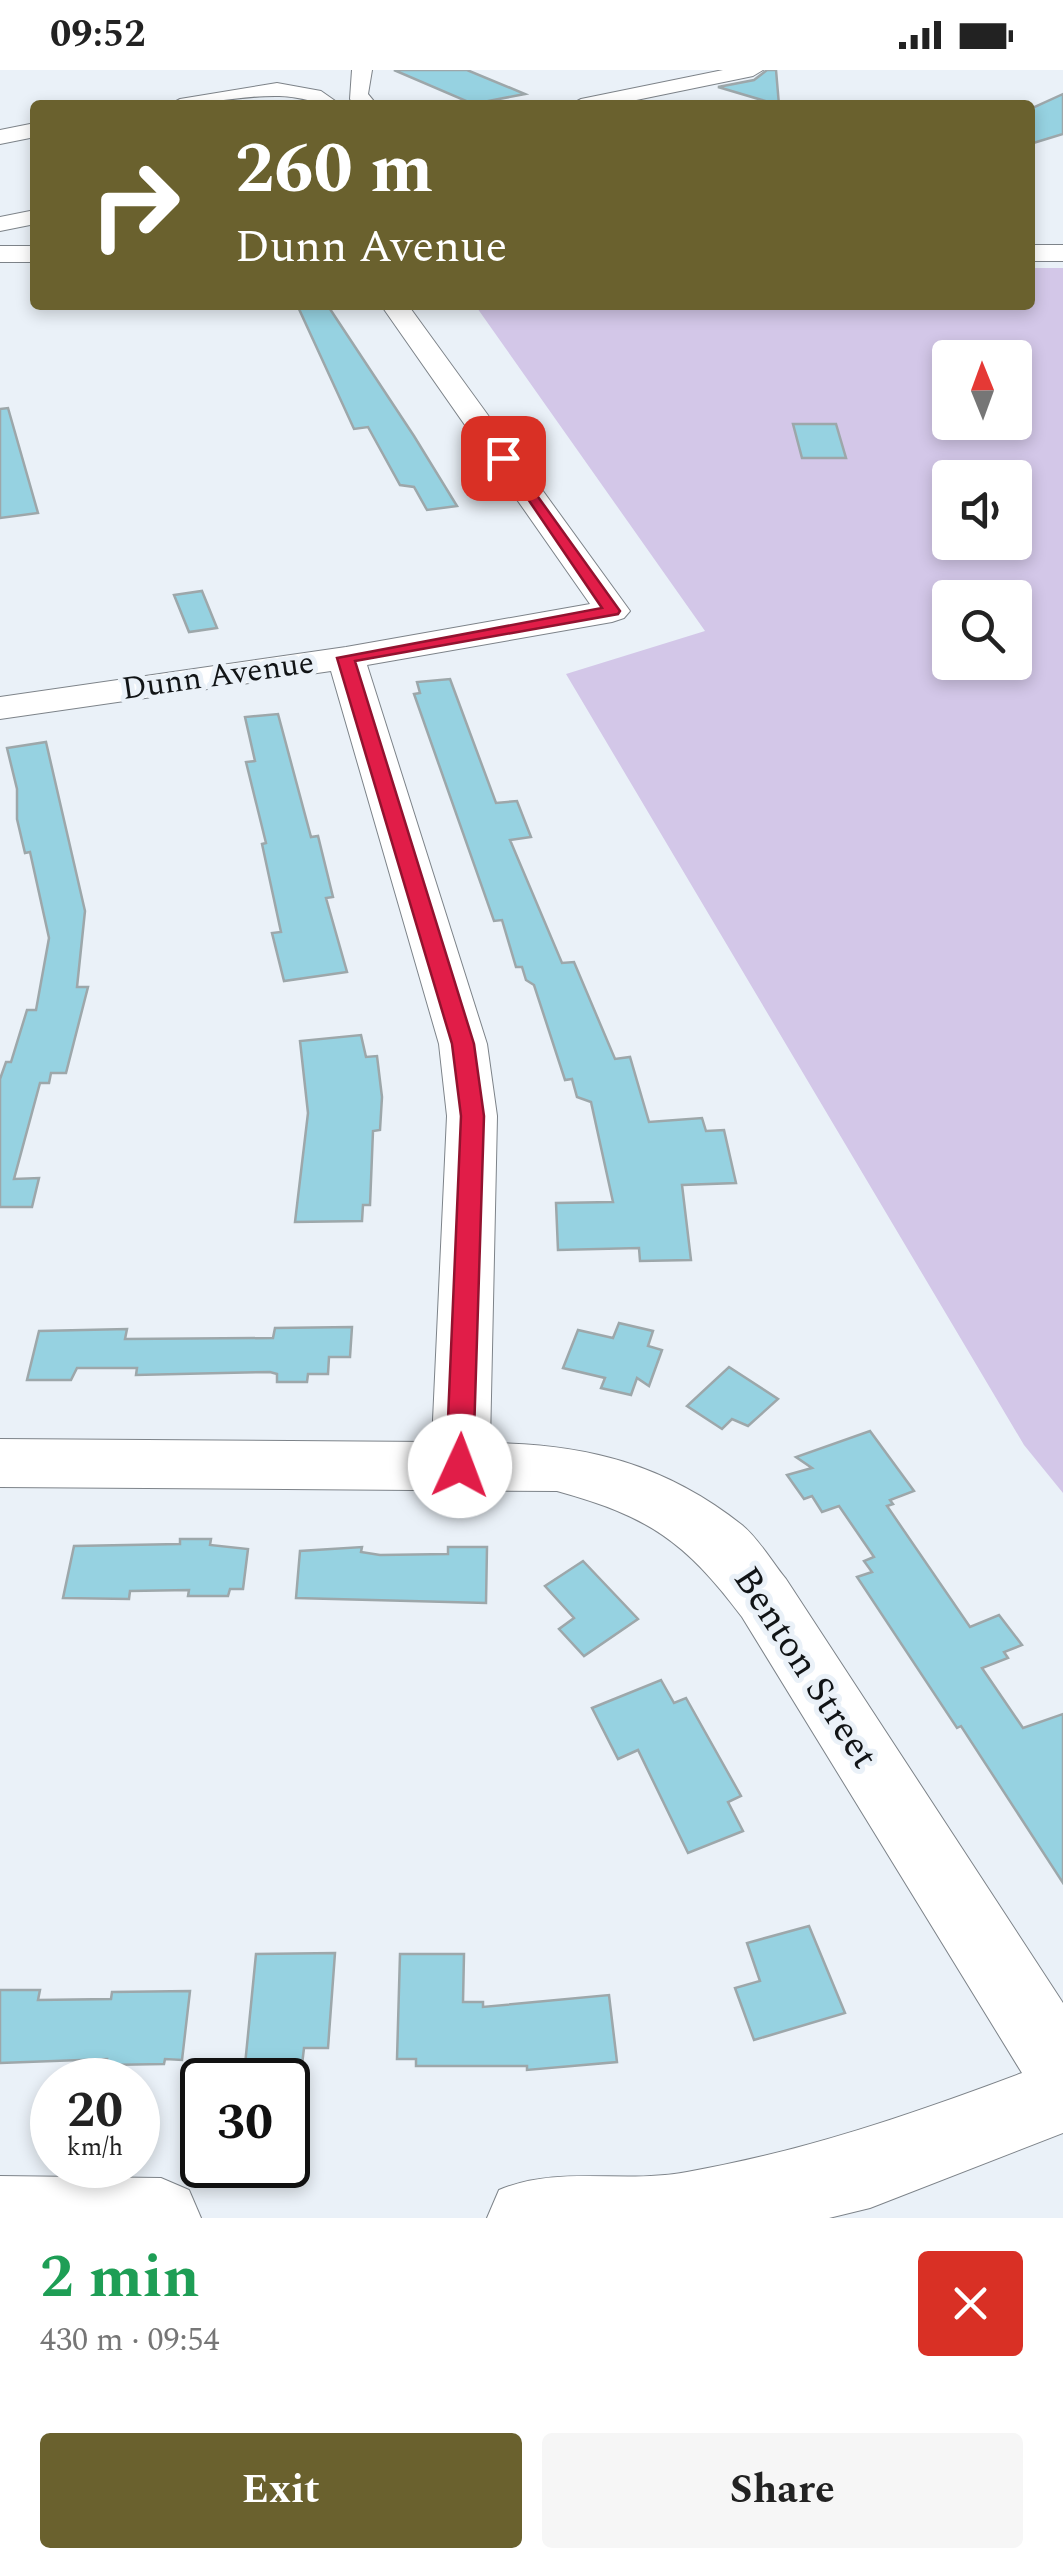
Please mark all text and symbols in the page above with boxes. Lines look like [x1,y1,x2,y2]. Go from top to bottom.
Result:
text: 09:52 [50,6,145,64]
text: 260 m [235,117,433,223]
icon: right [70,140,200,270]
text: Dunn Avenue [235,213,507,282]
north arrow [932,340,1032,440]
map controls [932,340,1032,680]
pin [461,416,546,501]
icon: arrive [476,431,531,486]
button: sound [932,460,1032,560]
button: search [932,580,1032,680]
street label: Dunn Avenue [119,638,317,714]
position arrow [408,1414,512,1518]
street label: Benton Street [718,1555,892,1781]
speed limit sign: 30 [180,2058,310,2188]
text: 20 [67,2073,123,2149]
text: km/h [67,2129,123,2167]
text: 2 min [40,2232,200,2324]
button: close [918,2251,1023,2356]
text: 430 m · 09:54 [40,2316,220,2365]
button: Exit [40,2433,522,2548]
button: Share [542,2433,1023,2548]

